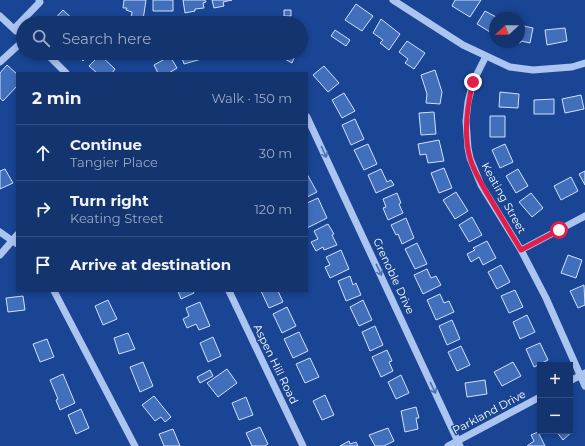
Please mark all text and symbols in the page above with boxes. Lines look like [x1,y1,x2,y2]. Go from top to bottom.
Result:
north arrow [489,12,525,48]
search box [16,16,308,60]
icon: search [30,27,52,49]
text: Search here [62,29,151,48]
route end [464,73,482,91]
text: 2 min [32,88,82,108]
text: Walk · 150 m [211,90,292,106]
text: Continue [70,135,142,154]
icon: ahead [32,142,54,164]
text: 30 m [259,145,292,161]
one-way arrow [321,145,328,157]
text: Tangier Place [70,154,158,170]
street label: Keating Street [479,160,530,236]
text: Turn right [70,191,149,210]
icon: right [32,198,54,220]
text: 120 m [254,201,292,217]
text: Keating Street [70,210,163,226]
route start [550,221,568,239]
street label: Grenoble Drive [370,236,418,317]
icon: arrive [32,254,54,276]
text: Arrive at destination [70,255,231,274]
one-way arrow [376,263,383,275]
street label: Aspen Hill Road [251,322,301,406]
map controls [537,362,573,434]
button: + [537,362,573,398]
one-way arrow [430,381,437,393]
street label: Parkland Drive [450,387,528,437]
button: − [537,398,573,434]

